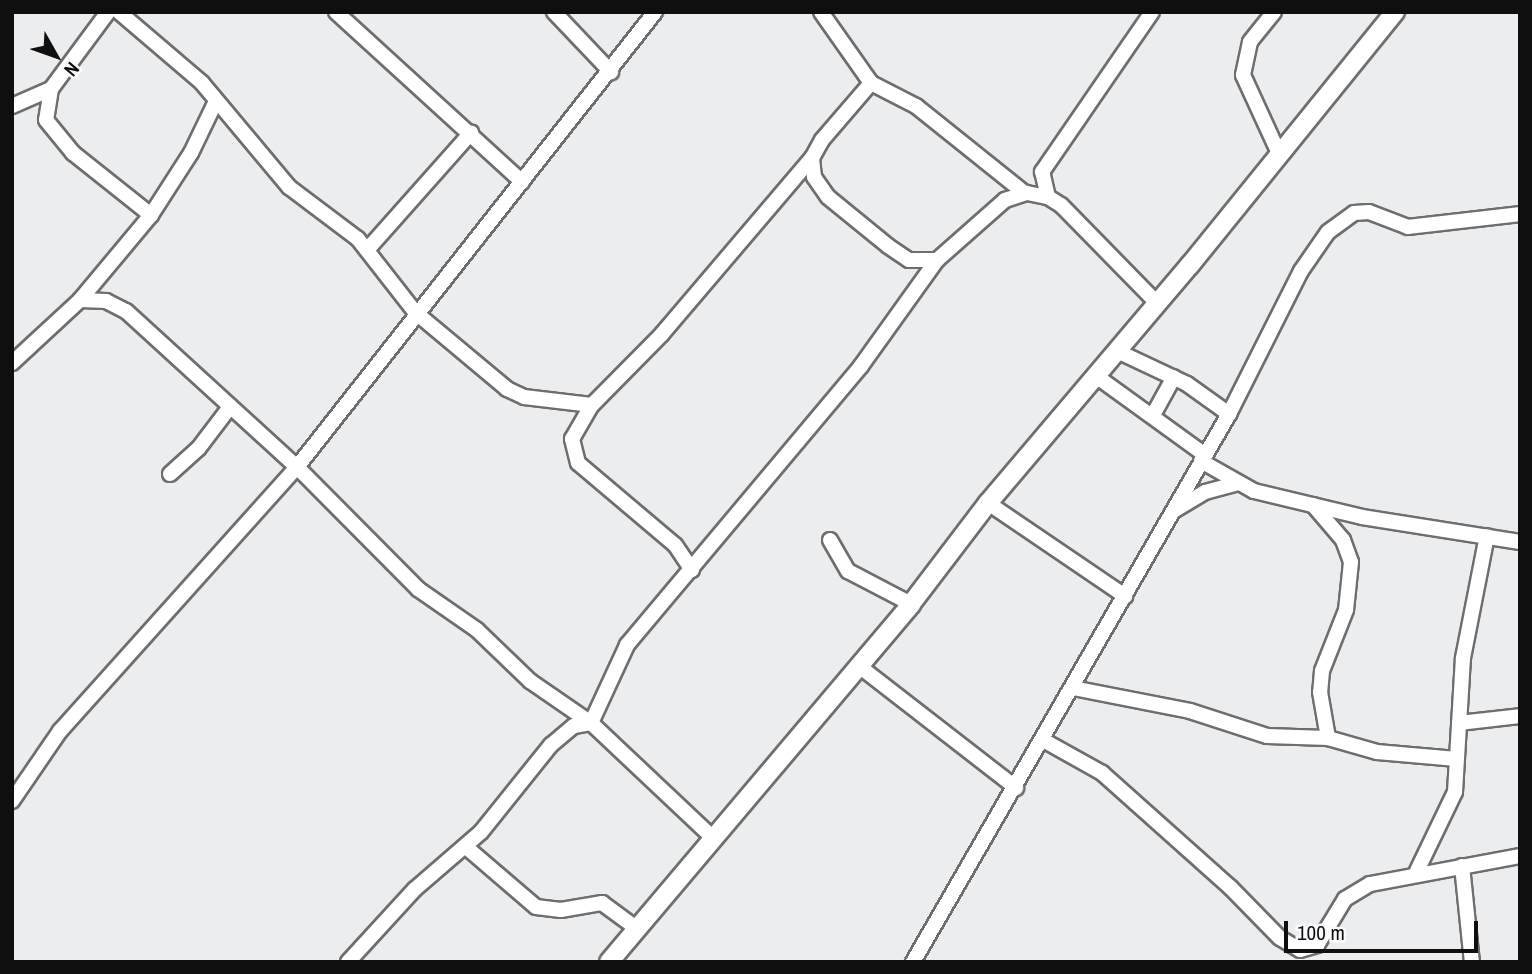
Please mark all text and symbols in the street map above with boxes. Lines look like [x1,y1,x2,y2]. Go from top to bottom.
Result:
north arrow [21,21,91,91]
text: N [59,57,86,82]
scale bar [1287,908,1481,952]
text: 100 m [1297,918,1345,947]

